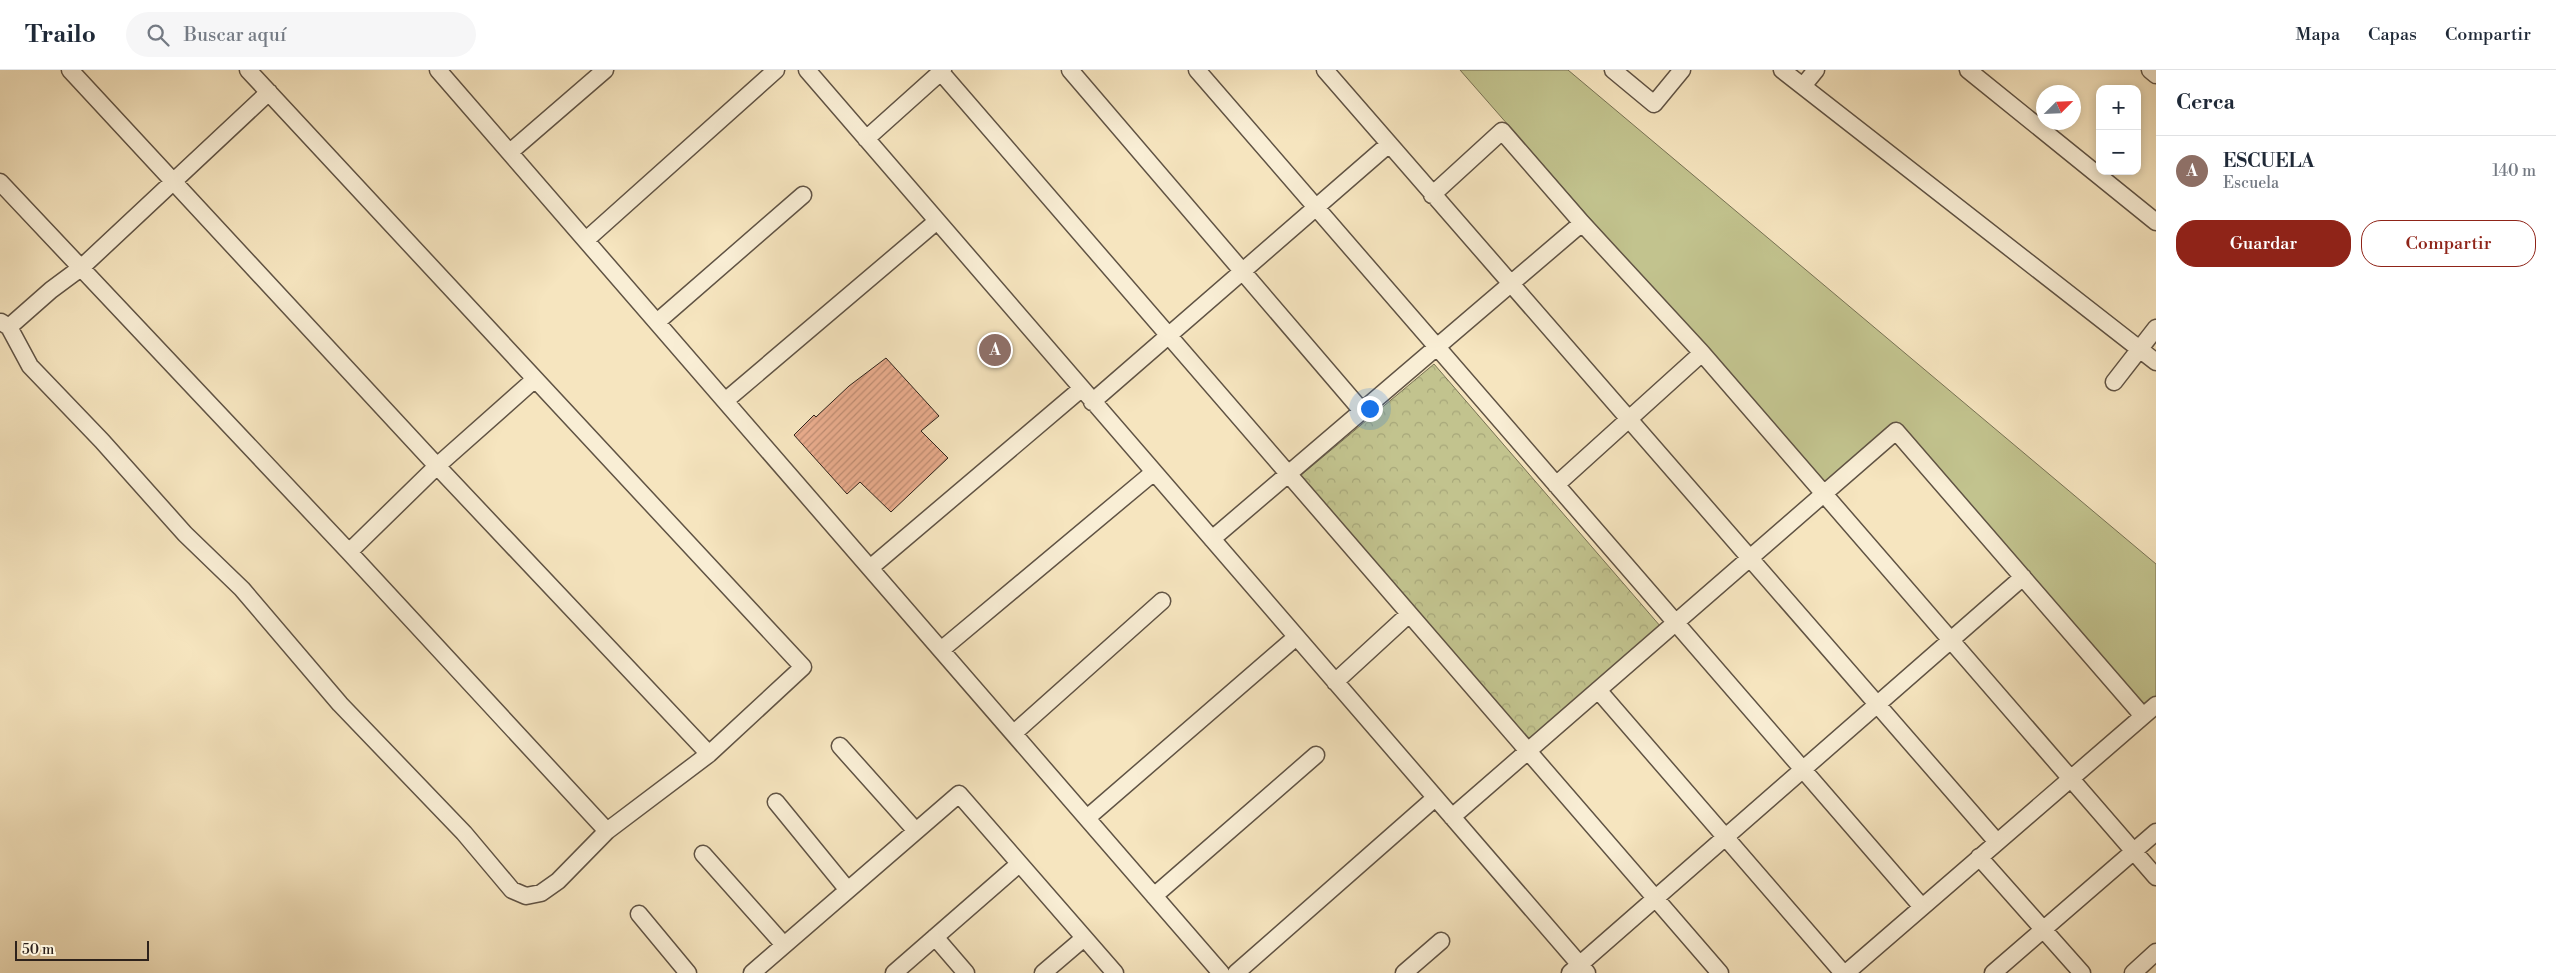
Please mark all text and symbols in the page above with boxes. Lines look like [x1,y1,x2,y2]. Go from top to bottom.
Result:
search box [126,12,476,57]
text: Trailo [25,20,96,50]
icon: search [144,21,172,49]
text: Buscar aquí [184,23,286,47]
text: Mapa [2296,23,2340,46]
text: Capas [2368,23,2417,46]
text: Compartir [2445,23,2531,46]
north arrow [2036,85,2081,130]
map controls [2096,85,2141,175]
button: + [2096,85,2141,130]
text: Cerca [2176,90,2235,116]
button: − [2096,130,2141,175]
text: ESCUELA [2223,149,2314,173]
text: A [2186,161,2198,181]
text: 140 m [2492,161,2536,181]
text: Escuela [2223,173,2279,193]
button: Guardar [2176,220,2351,267]
button: Compartir [2361,220,2536,267]
pin: A [979,331,1011,369]
your location [1357,396,1383,422]
scale bar [15,938,149,961]
text: 50 m [22,941,54,959]

